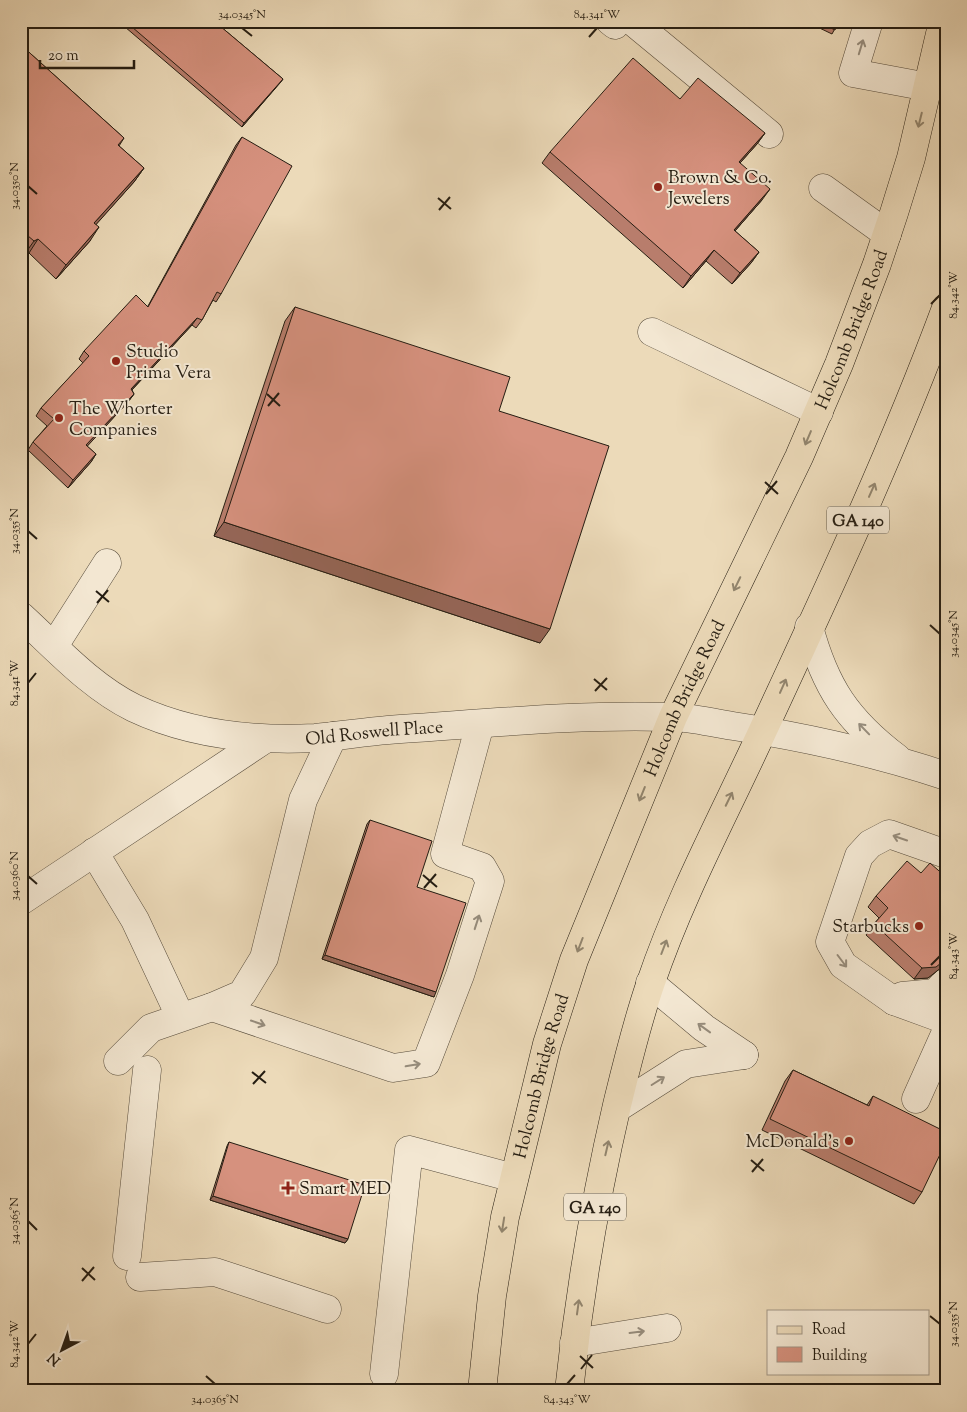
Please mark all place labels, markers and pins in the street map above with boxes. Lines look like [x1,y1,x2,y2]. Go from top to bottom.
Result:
place label: Brown & Co. Jewelers [667,166,772,213]
marker: Brown & Co. Jewelers [652,181,664,193]
place label: Studio Prima Vera [126,340,211,387]
marker: Studio Prima Vera [110,355,122,367]
place label: The Whorter Companies [69,397,173,444]
marker: The Whorter Companies [53,412,65,424]
place label: Starbucks [832,915,909,941]
marker: Starbucks [913,920,925,932]
place label: McDonald's [745,1130,839,1156]
marker: McDonald's [843,1135,855,1147]
place label: Smart MED [299,1177,391,1203]
marker: Smart MED [281,1181,295,1195]

